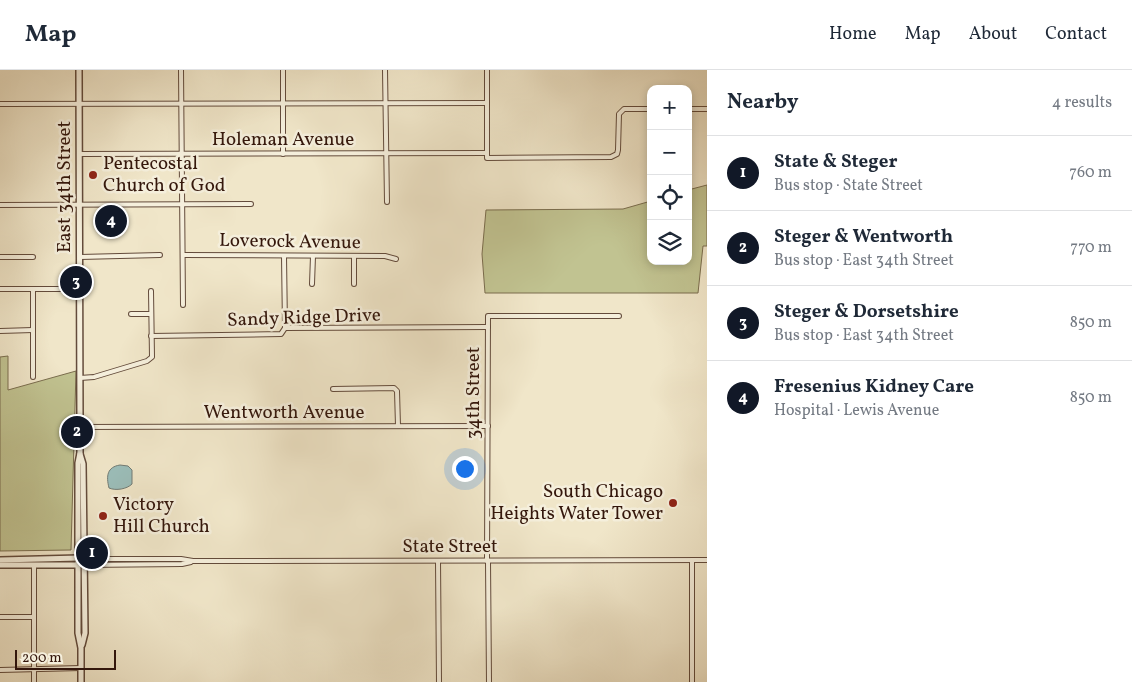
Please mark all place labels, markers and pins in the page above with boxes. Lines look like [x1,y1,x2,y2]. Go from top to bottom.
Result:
place label: Pentecostal Church of God [103,151,226,199]
marker: Pentecostal Church of God [87,169,99,181]
pin: 4 [95,202,127,240]
pin: 3 [60,263,92,301]
pin: 2 [61,413,93,451]
place label: South Chicago Heights Water Tower [490,479,663,527]
place label: Victory Hill Church [113,492,210,540]
marker: South Chicago Heights Water Tower [667,497,679,509]
marker: Victory Hill Church [97,510,109,522]
pin: 1 [76,534,108,572]

